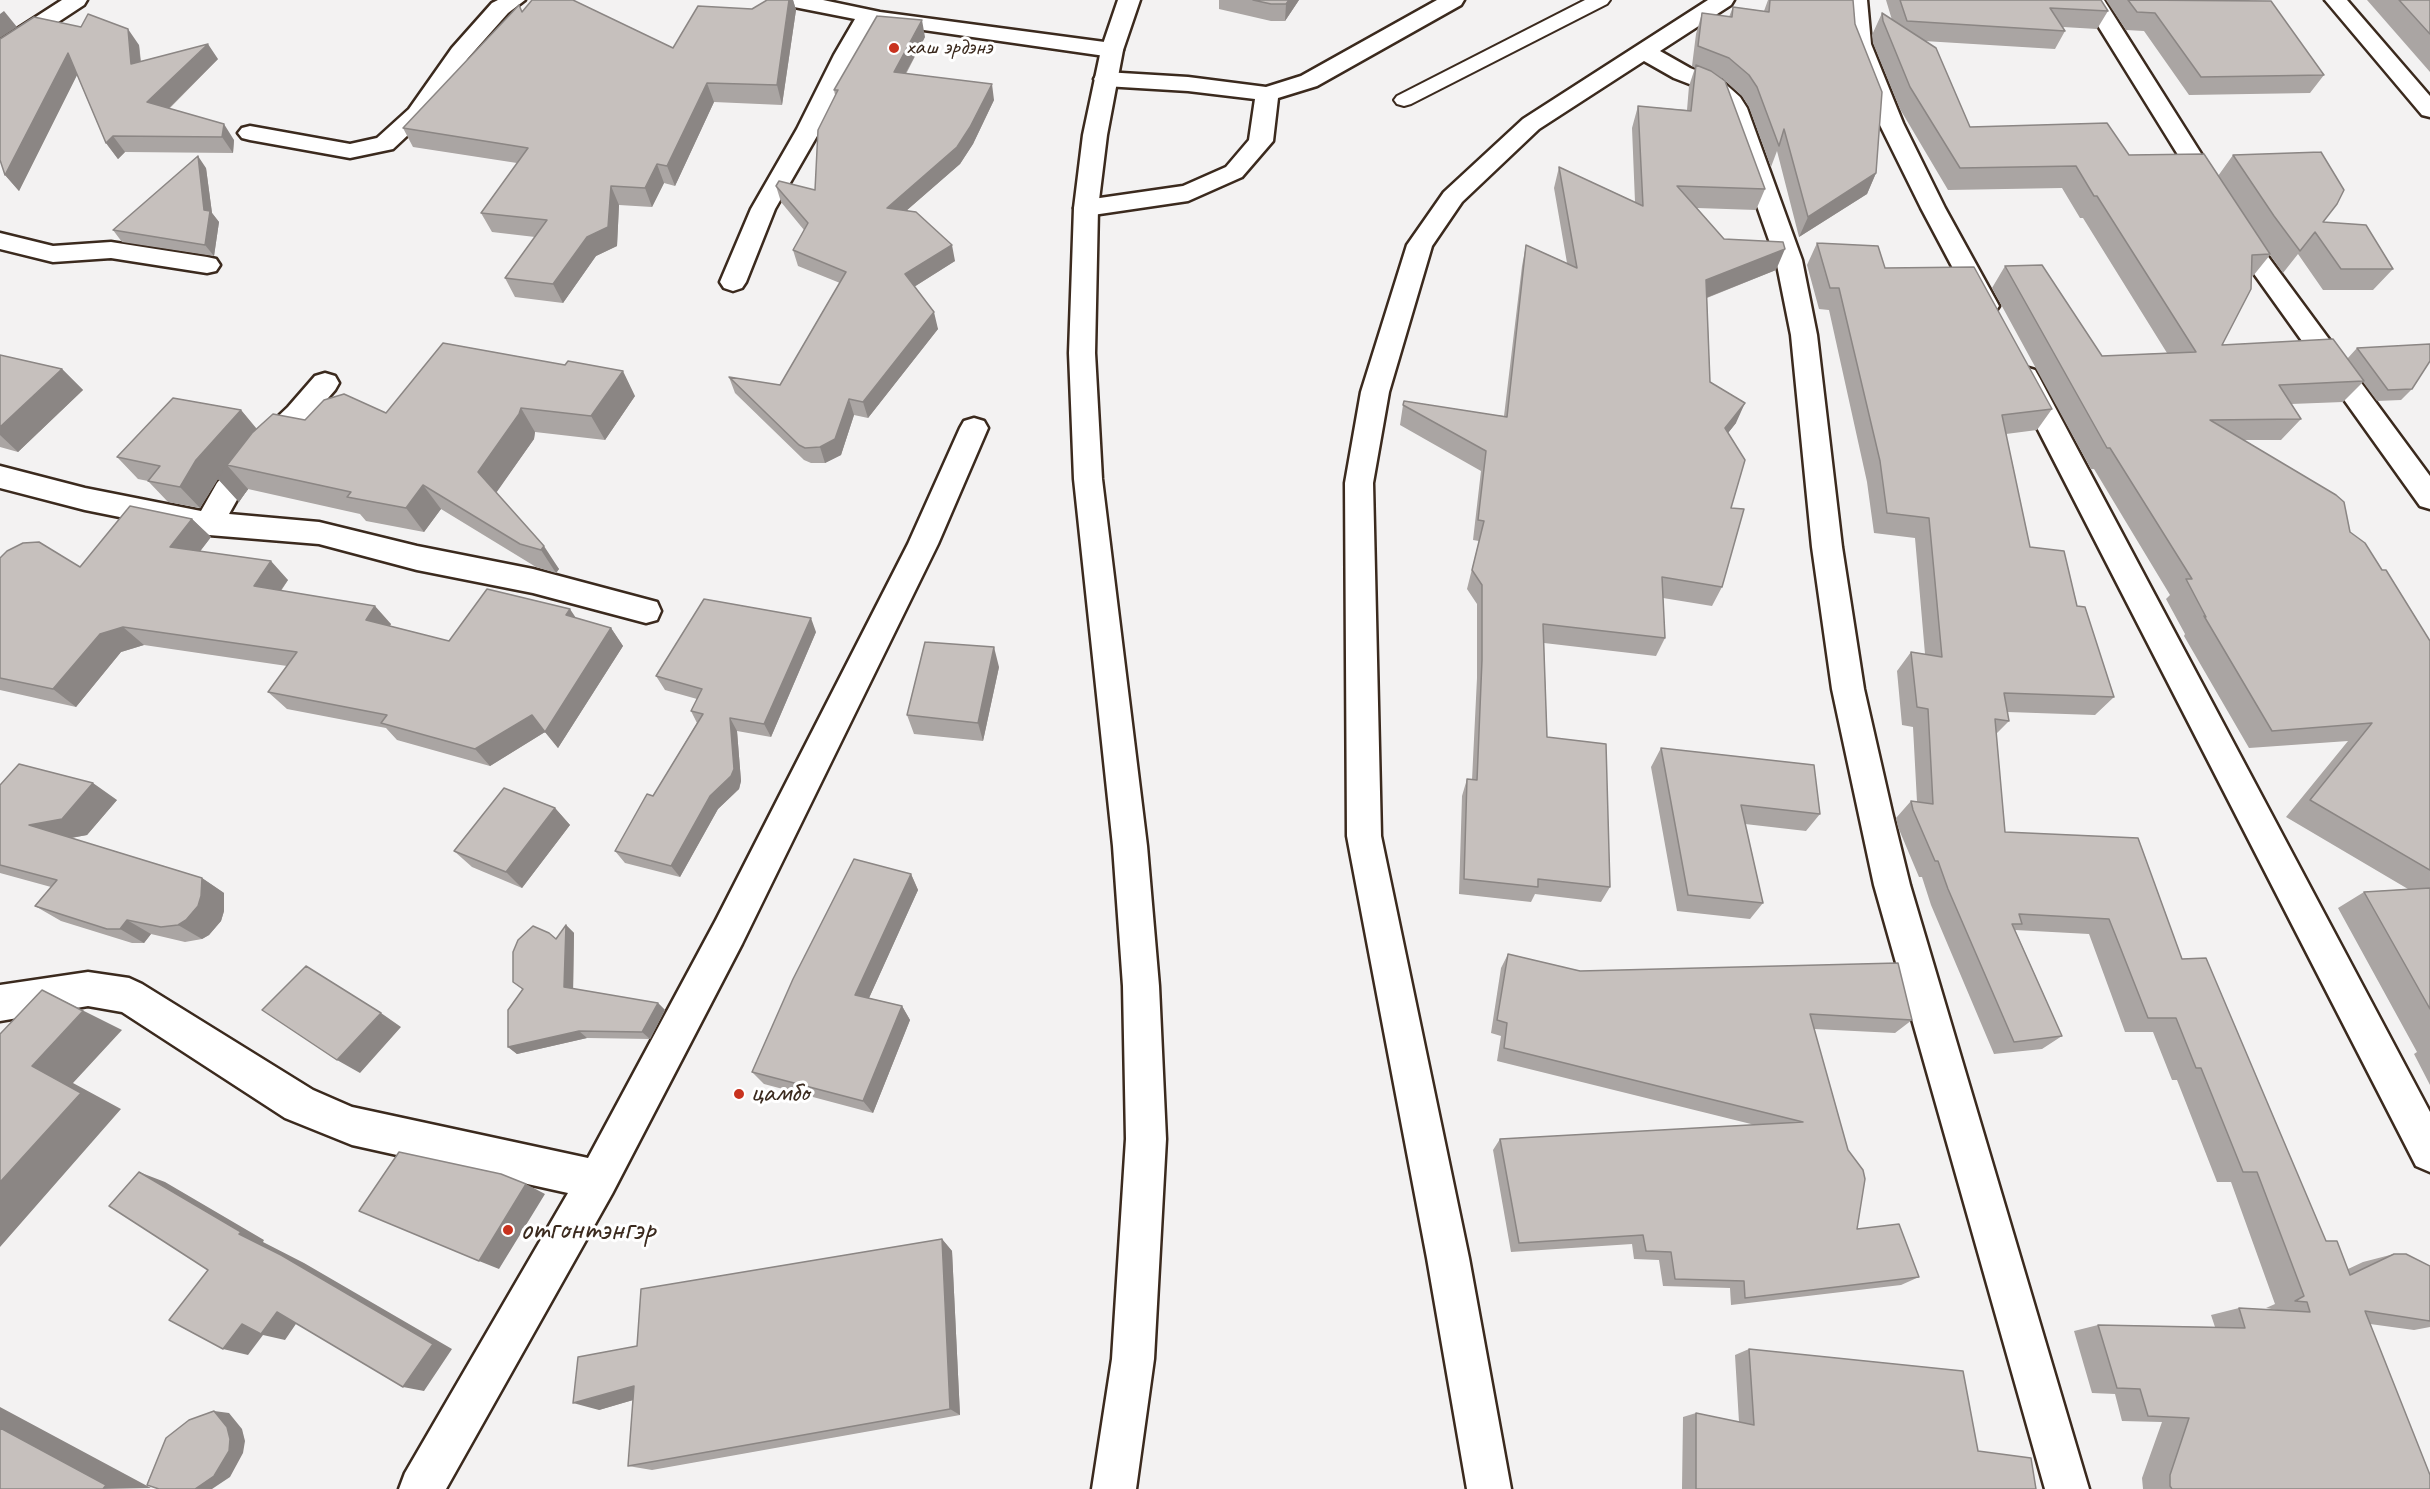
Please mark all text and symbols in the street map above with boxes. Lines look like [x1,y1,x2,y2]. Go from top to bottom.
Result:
place label: хаш эрдэнэ [906,34,992,62]
marker: хаш эрдэнэ [887,41,901,55]
place label: цамбо [751,1077,809,1111]
marker: цамбо [732,1087,746,1101]
place label: отгонтэнгэр [520,1210,655,1250]
marker: отгонтэнгэр [501,1223,515,1237]

